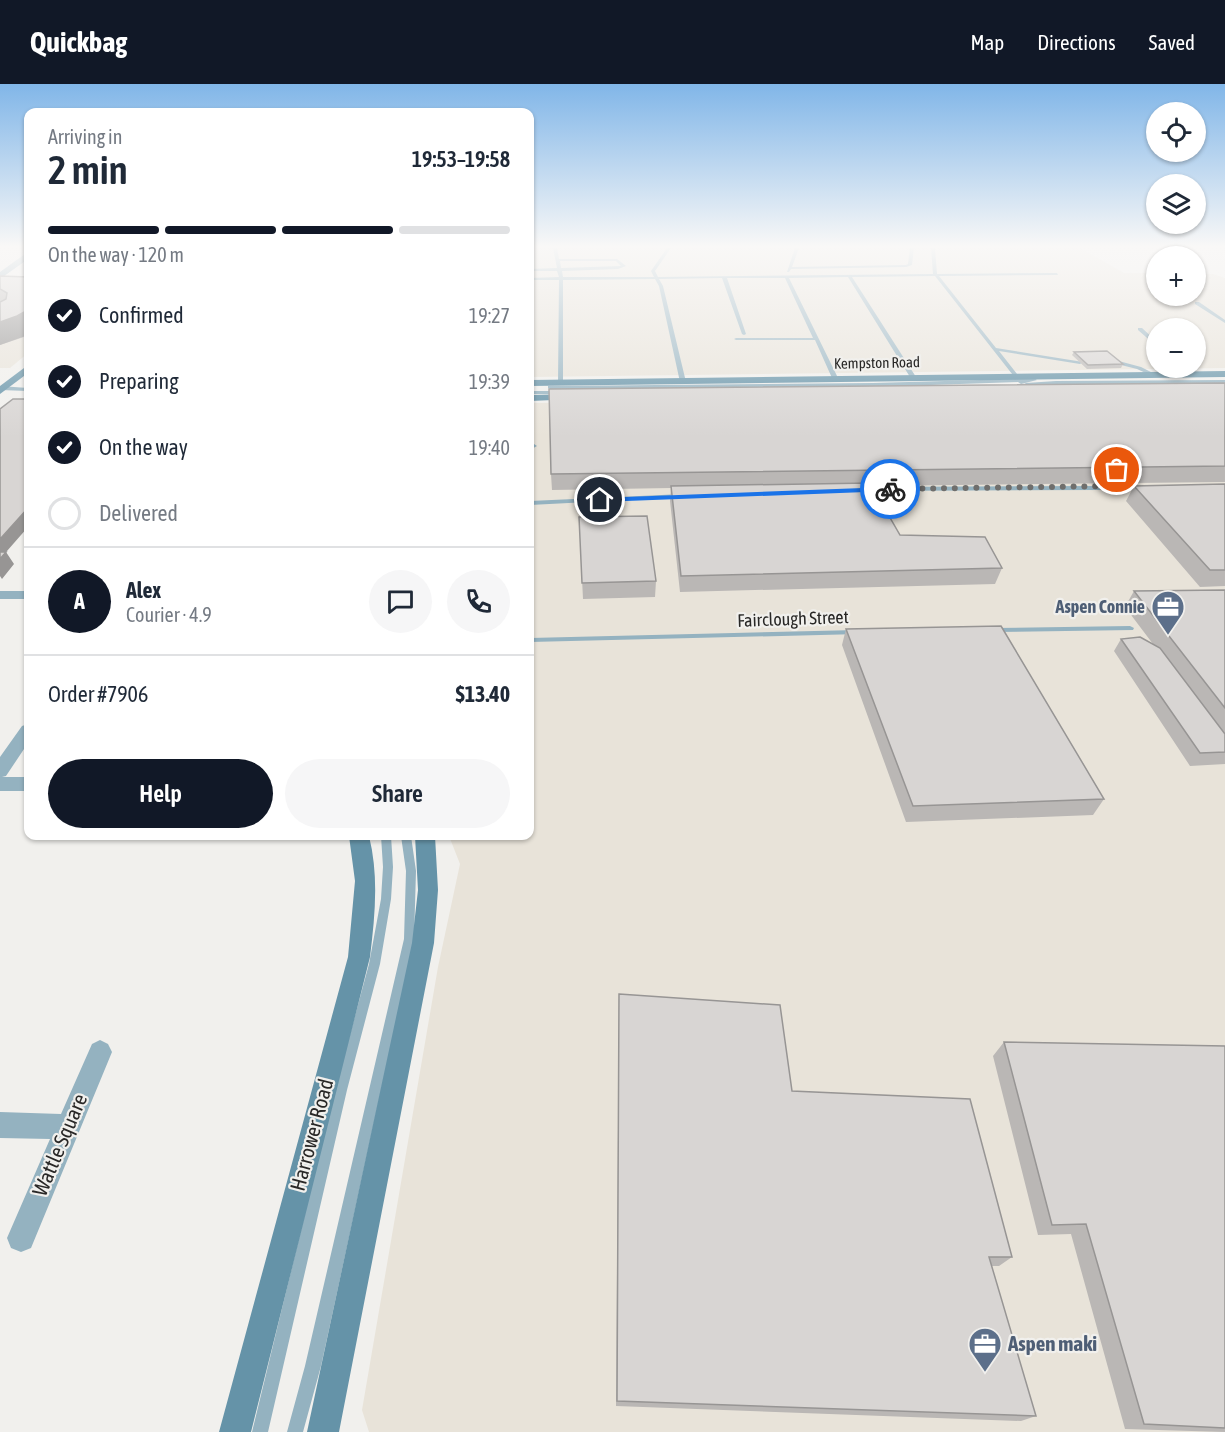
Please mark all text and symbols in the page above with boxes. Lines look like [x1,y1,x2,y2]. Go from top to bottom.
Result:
text: Quickbag [30,26,127,58]
text: Map [970,30,1004,54]
text: Directions [1037,30,1116,54]
text: Saved [1149,30,1195,54]
map controls [1146,102,1206,378]
button: locate [1146,102,1206,162]
text: Arriving in [48,125,122,148]
text: 19:53–19:58 [412,146,510,172]
text: 2 min [48,148,128,192]
button: layers [1146,174,1206,234]
text: On the way · 120 m [48,243,184,266]
button: + [1146,246,1206,306]
icon: check [48,299,81,332]
text: Confirmed [99,302,184,328]
text: 19:27 [469,304,510,327]
button: − [1146,318,1206,378]
street label: Kempston Road [834,353,920,372]
icon: check [48,365,81,398]
text: Preparing [99,368,179,394]
text: 19:39 [469,370,510,393]
icon: check [48,431,81,464]
text: On the way [99,434,188,460]
text: 19:40 [469,436,510,459]
pin [1091,444,1142,495]
icon: bag [1100,453,1133,486]
courier [860,459,920,519]
icon: bike [874,473,907,506]
pin [574,474,625,525]
icon: home [583,483,616,516]
text: Delivered [99,500,178,526]
button: chat [369,570,432,633]
button: phone [447,570,510,633]
text: Alex [126,577,161,603]
text: A [74,588,85,614]
office icon: Aspen Connie [1150,589,1186,636]
place label: Aspen Connie [1055,596,1145,617]
text: Courier · 4.9 [126,603,212,626]
street label: Fairclough Street [737,606,849,631]
text: Order #7906 [48,681,148,707]
text: $13.40 [455,681,510,707]
button: Help [48,759,273,828]
button: Share [285,759,510,828]
street label: Harrower Road [285,1076,338,1193]
street label: Wattle Square [27,1090,91,1199]
office icon: Aspen maki [967,1326,1003,1373]
place label: Aspen maki [1007,1331,1097,1355]

